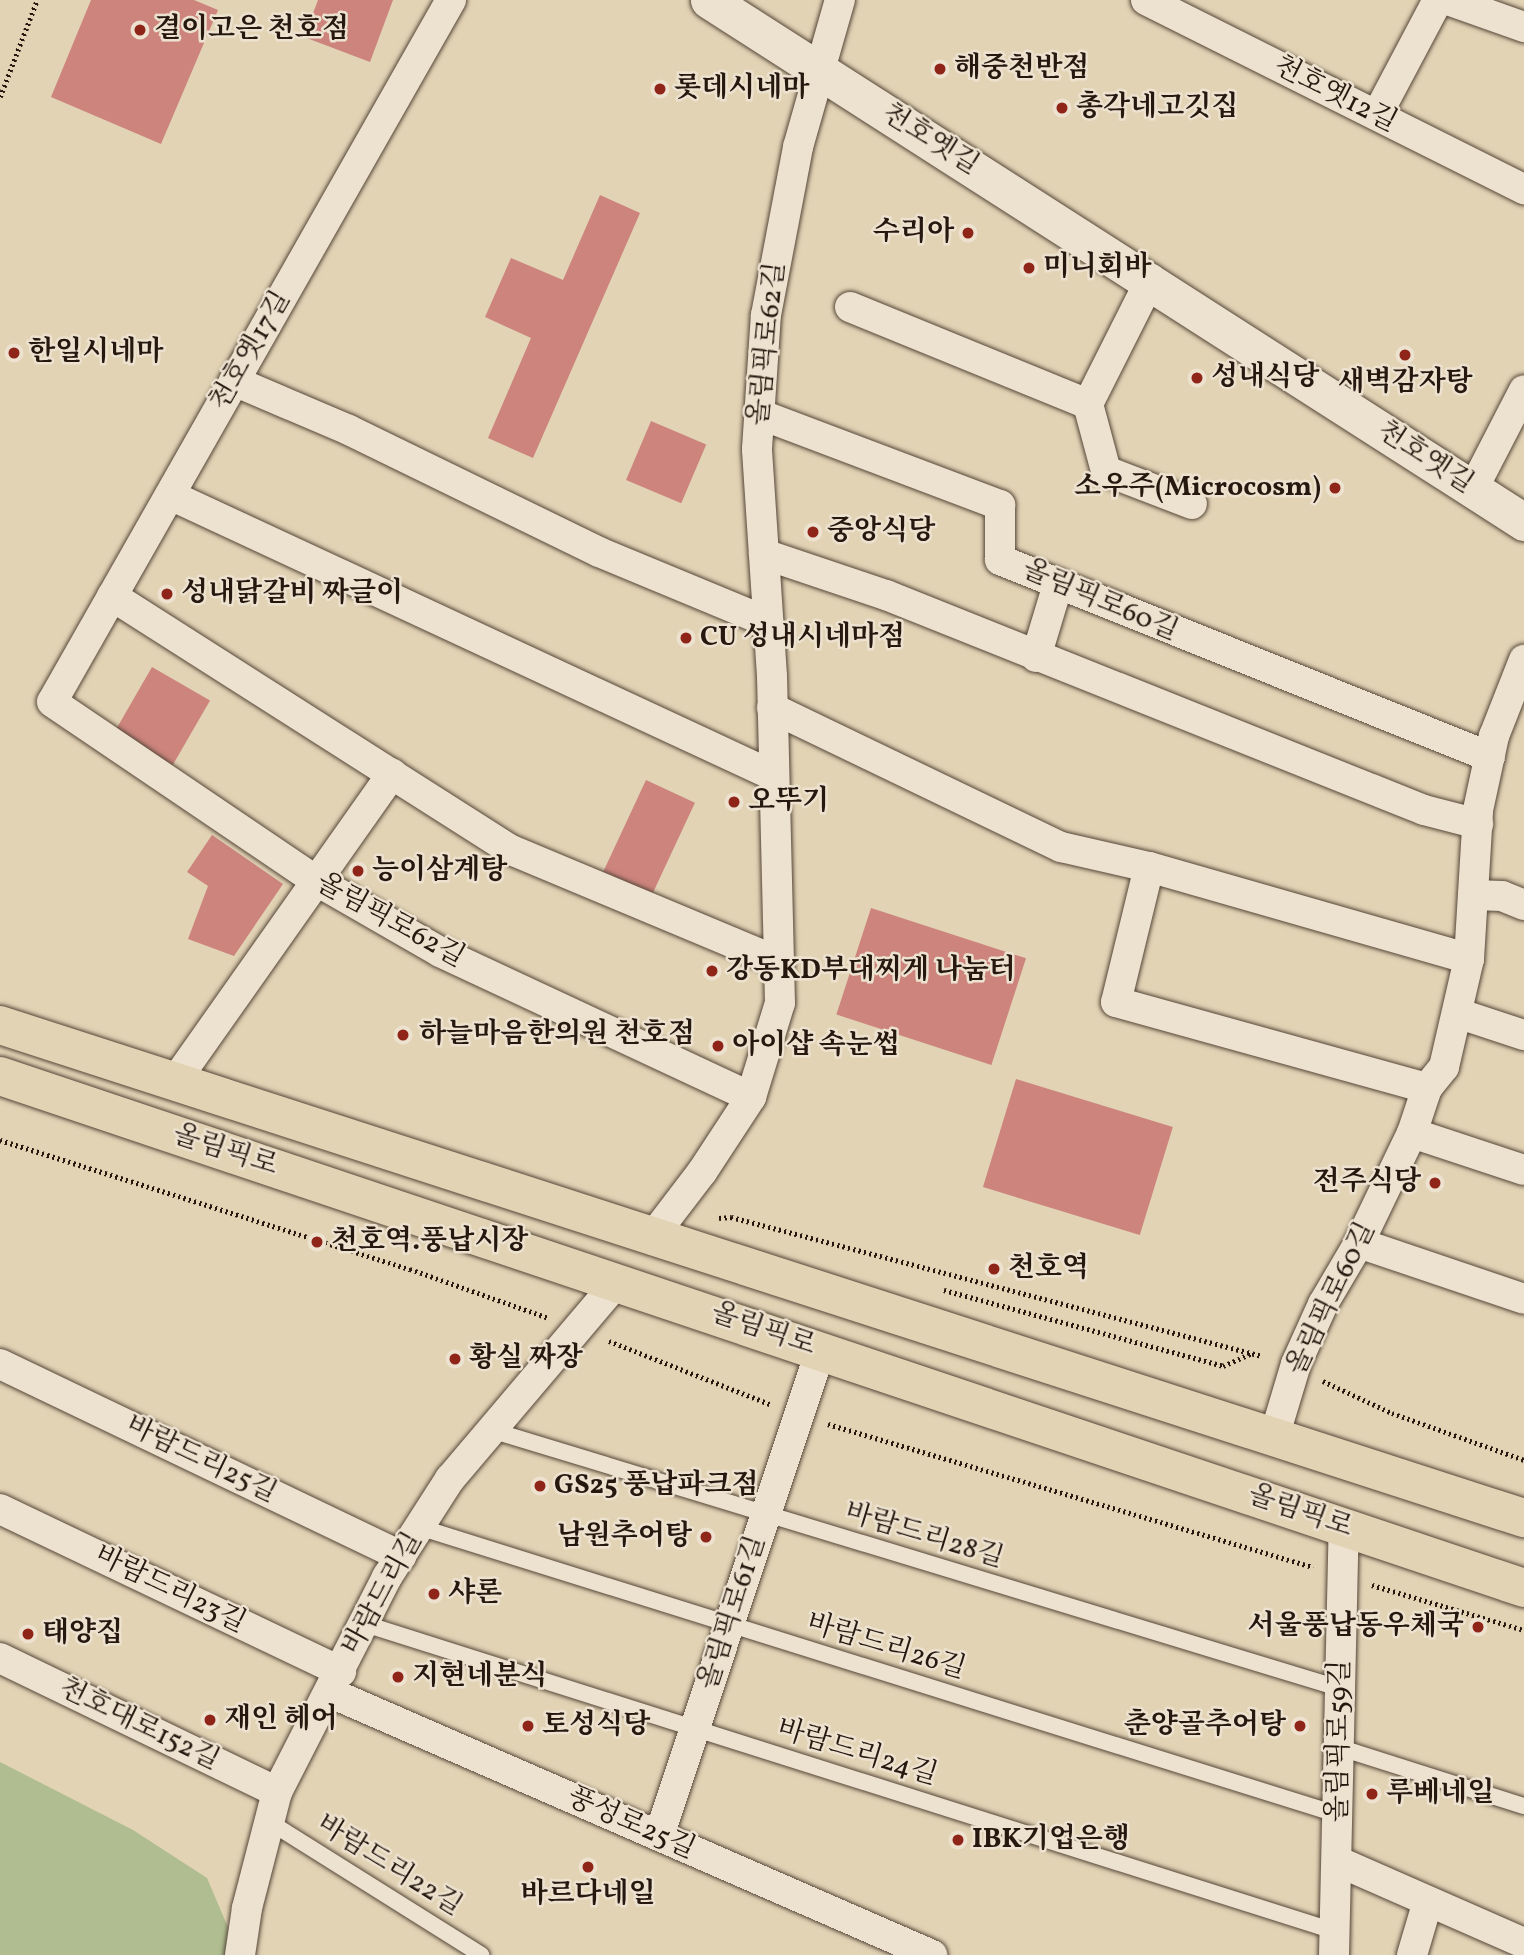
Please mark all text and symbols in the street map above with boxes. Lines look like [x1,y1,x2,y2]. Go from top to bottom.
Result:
place label: 결이고은 천호점 [154,13,349,47]
marker: 결이고은 천호점 [132,22,148,38]
street label: 천호옛12길 [1268,50,1402,140]
place label: 해중천반점 [954,52,1089,86]
marker: 해중천반점 [932,61,948,77]
place label: 롯데시네마 [674,72,809,106]
marker: 롯데시네마 [652,81,668,97]
place label: 총각네고깃집 [1076,91,1238,125]
street label: 천호옛길 [875,97,985,183]
marker: 총각네고깃집 [1054,100,1070,116]
place label: 수리아 [873,216,954,250]
marker: 수리아 [960,225,976,241]
place label: 미니회바 [1043,251,1151,285]
street label: 올림픽로62길 [743,260,793,428]
marker: 미니회바 [1021,260,1037,276]
street label: 천호옛17길 [203,285,299,417]
place label: 한일시네마 [28,336,163,370]
marker: 한일시네마 [6,345,22,361]
marker: 새벽감자탕 [1397,347,1413,363]
place label: 성내식당 [1211,361,1319,395]
place label: 새벽감자탕 [1337,366,1473,400]
marker: 성내식당 [1189,370,1205,386]
street label: 천호옛길 [1370,414,1480,502]
place label: 소우주(Microcosm) [1074,471,1321,505]
marker: 소우주(Microcosm) [1327,480,1343,496]
place label: 중앙식당 [827,515,935,549]
marker: 중앙식당 [805,524,821,540]
street label: 올림픽로60길 [1017,553,1183,649]
place label: 성내닭갈비 짜글이 [181,577,403,611]
marker: 성내닭갈비 짜글이 [159,586,175,602]
place label: CU 성내시네마점 [700,621,905,655]
marker: CU 성내시네마점 [678,630,694,646]
place label: 오뚜기 [748,785,829,819]
marker: 오뚜기 [726,794,742,810]
place label: 능이삼계탕 [372,854,507,888]
marker: 능이삼계탕 [350,863,366,879]
street label: 올림픽로62길 [310,866,470,976]
place label: 강동KD부대찌게 나눔터 [726,954,1016,988]
marker: 강동KD부대찌게 나눔터 [704,963,720,979]
place label: 하늘마음한의원 천호점 [419,1018,695,1052]
marker: 하늘마음한의원 천호점 [393,1025,413,1045]
place label: 아이샵 속눈썹 [732,1029,900,1063]
marker: 아이샵 속눈썹 [710,1038,726,1054]
street label: 올림픽로 [168,1118,282,1184]
place label: 전주식당 [1313,1166,1421,1200]
marker: 전주식당 [1427,1175,1443,1191]
street label: 올림픽로60길 [1280,1217,1384,1381]
place label: 천호역.풍납시장 [331,1225,528,1259]
marker: 천호역.풍납시장 [309,1234,325,1250]
place label: 천호역 [1008,1252,1089,1286]
marker: 천호역 [986,1261,1002,1277]
street label: 올림픽로 [706,1297,820,1363]
place label: 황실 짜장 [469,1342,583,1376]
marker: 황실 짜장 [447,1351,463,1367]
street label: 바람드리25길 [120,1409,282,1511]
place label: GS25 풍납파크점 [554,1469,758,1503]
marker: GS25 풍납파크점 [532,1478,548,1494]
street label: 올림픽로 [1243,1479,1357,1545]
street label: 바람드리28길 [840,1496,1008,1576]
place label: 남원추어탕 [557,1520,692,1554]
street label: 바람드리길 [336,1527,430,1661]
marker: 남원추어탕 [698,1529,714,1545]
street label: 올림픽로61길 [692,1532,774,1694]
street label: 바람드리23길 [89,1539,251,1641]
place label: 샤론 [448,1577,502,1611]
marker: 샤론 [426,1586,442,1602]
street label: 바람드리26길 [802,1607,970,1687]
place label: 서울풍납동우체국 [1248,1610,1464,1644]
place label: 태양집 [42,1617,123,1651]
marker: 서울풍납동우체국 [1470,1619,1486,1635]
marker: 태양집 [20,1626,36,1642]
street label: 올림픽로59길 [1322,1659,1358,1823]
place label: 지현네분식 [412,1660,547,1694]
marker: 지현네분식 [390,1669,406,1685]
street label: 천호대로152길 [53,1672,225,1778]
place label: 재인 헤어 [224,1703,338,1737]
place label: 토성식당 [542,1709,650,1743]
place label: 춘양골추어탕 [1124,1709,1286,1743]
marker: 재인 헤어 [202,1712,218,1728]
street label: 바람드리24길 [773,1713,941,1793]
marker: 토성식당 [520,1718,536,1734]
marker: 춘양골추어탕 [1292,1718,1308,1734]
place label: 루베네일 [1386,1777,1494,1811]
street label: 풍성로25길 [562,1781,700,1867]
marker: 루베네일 [1364,1786,1380,1802]
street label: 바람드리22길 [310,1808,468,1924]
place label: IBK기업은행 [972,1823,1130,1857]
marker: IBK기업은행 [950,1832,966,1848]
marker: 바르다네일 [580,1859,596,1875]
place label: 바르다네일 [520,1878,656,1912]

